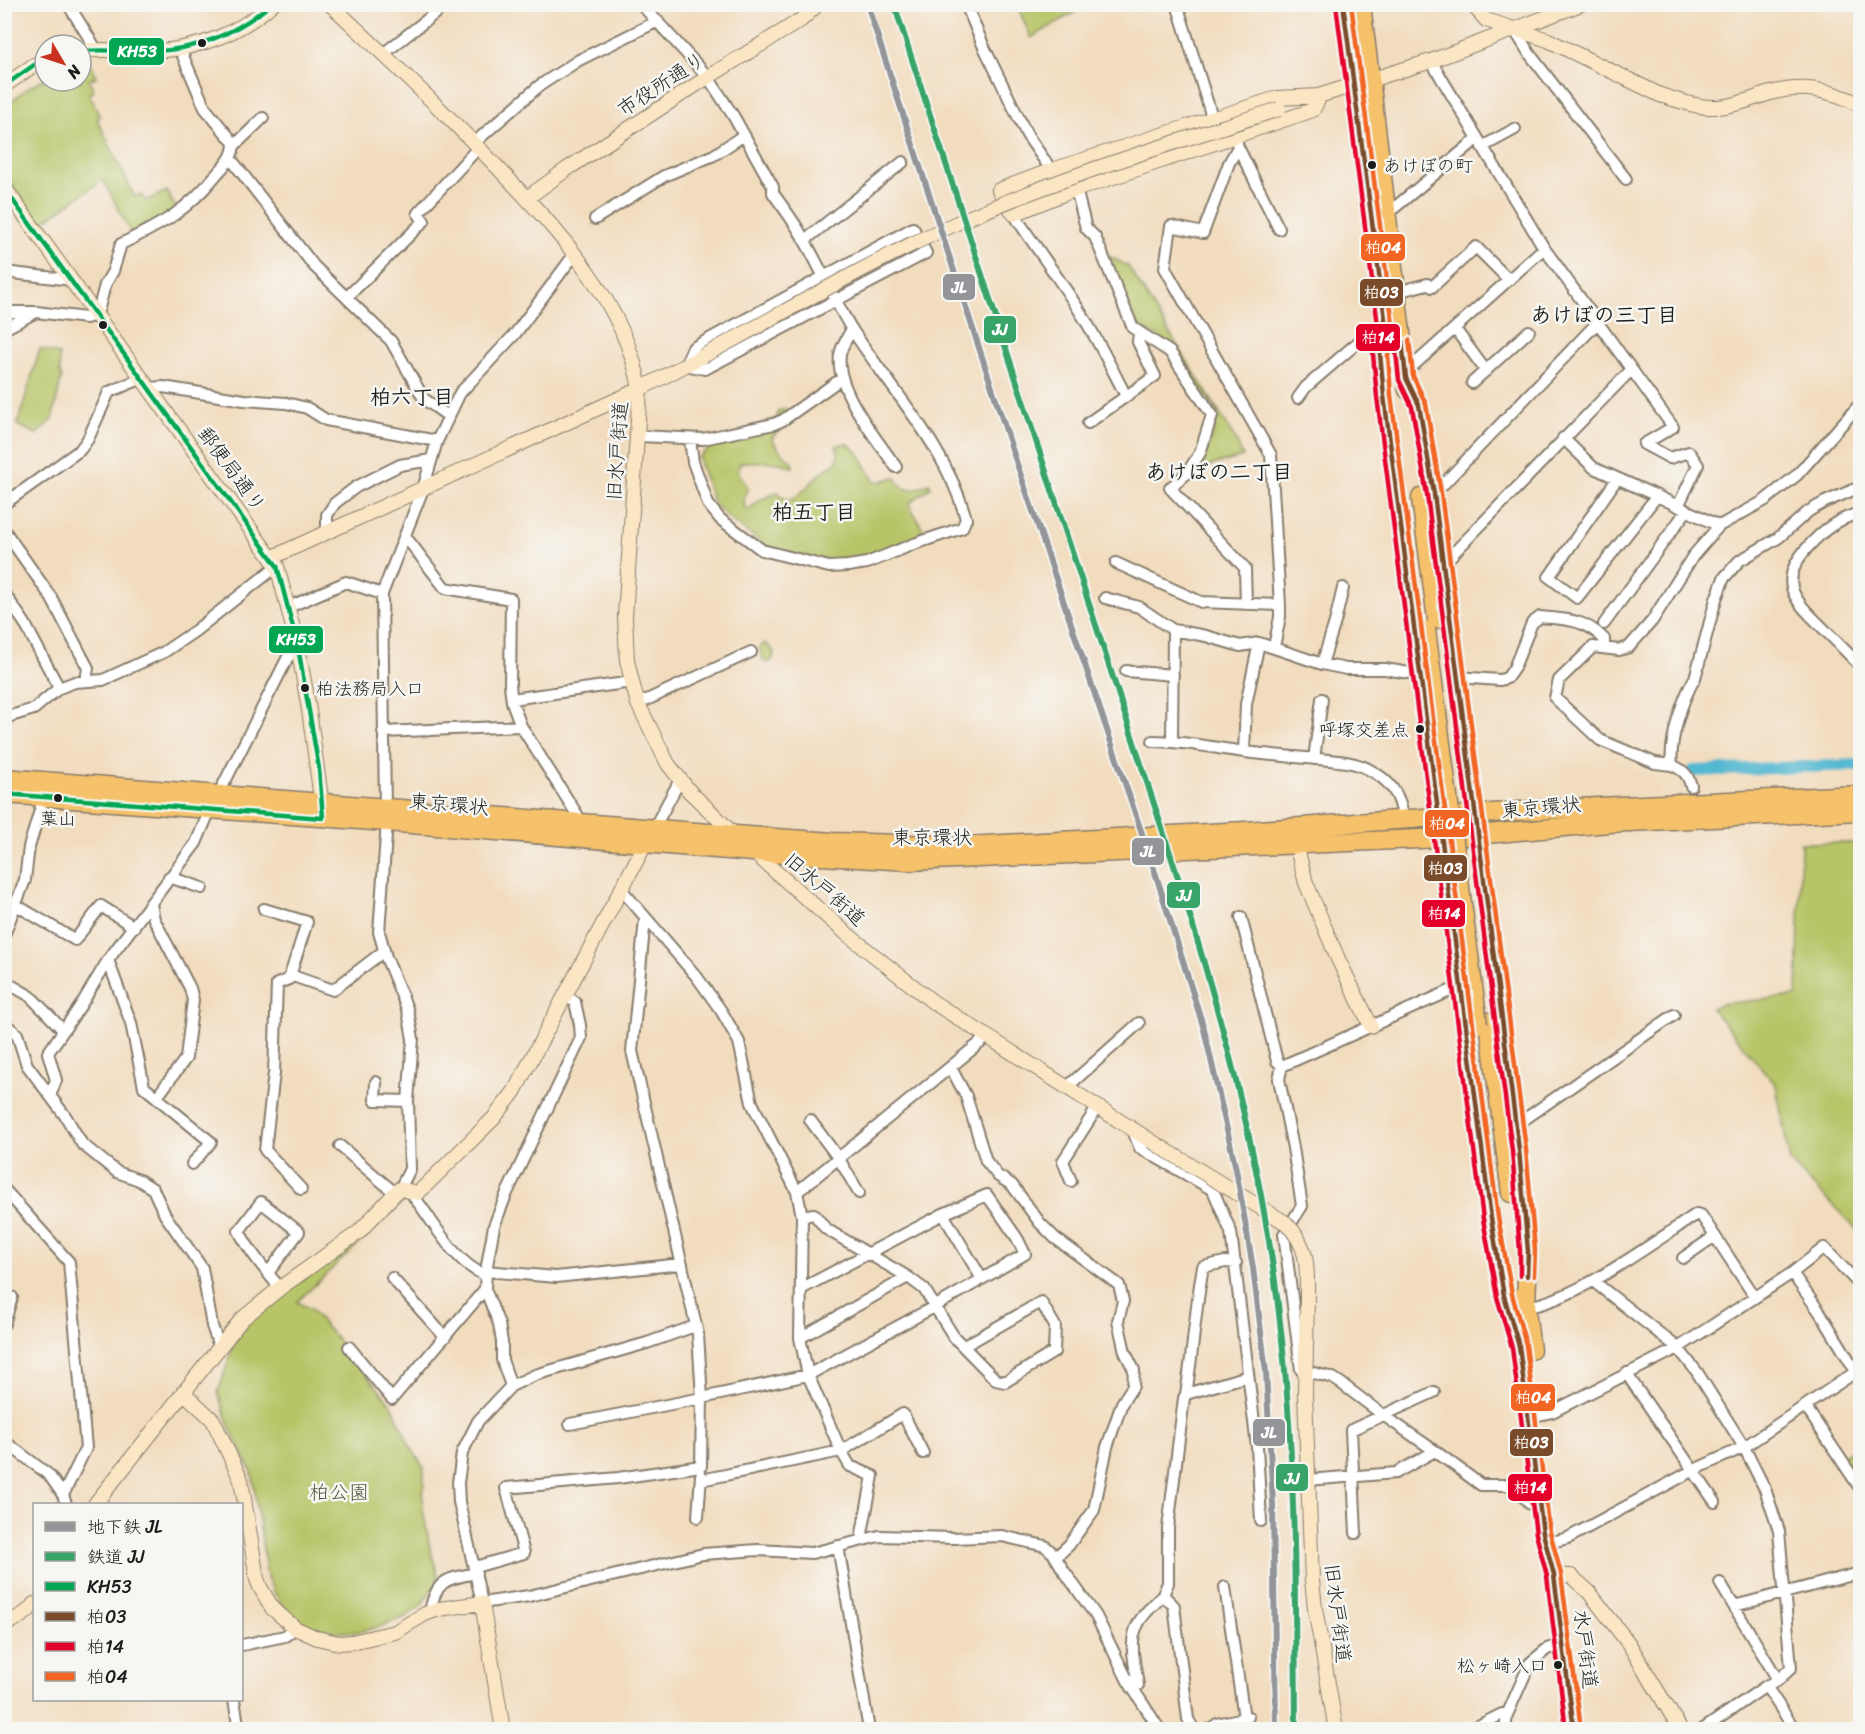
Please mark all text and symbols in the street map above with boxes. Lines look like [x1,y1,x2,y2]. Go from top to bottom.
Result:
north arrow [33,33,93,93]
line badge: KH53 [108,37,165,66]
text: KH53 [116,37,157,66]
unlabelled marker [196,37,208,49]
street label: 市役所通り [610,43,713,126]
text: N [59,58,90,86]
place label: あけぼの町 [1383,150,1473,182]
marker: あけぼの町 [1366,159,1378,171]
line badge: 柏04 [1360,233,1406,262]
text: 柏04 [1365,233,1401,262]
line badge: JL [942,273,976,301]
text: JL [951,273,967,302]
line badge: 柏03 [1359,278,1404,307]
text: 柏03 [1364,278,1399,307]
district label: あけぼの三丁目 [1530,296,1678,334]
line badge: JJ [983,315,1017,344]
text: JJ [991,315,1009,344]
unlabelled marker [97,319,109,331]
line badge: 柏14 [1355,323,1401,352]
text: 柏14 [1362,323,1394,352]
district label: 柏六丁目 [370,378,454,416]
street label: 旧水戸街道 [597,400,638,502]
street label: 郵便局通り [188,419,275,520]
district label: あけぼの二丁目 [1145,453,1293,491]
district label: 柏五丁目 [772,493,856,531]
line badge: KH53 [268,625,324,654]
text: KH53 [275,625,316,654]
place label: 柏法務局入口 [316,673,424,705]
marker: 柏法務局入口 [299,682,311,694]
place label: 呼塚交差点 [1319,714,1409,746]
marker: 呼塚交差点 [1414,723,1426,735]
street label: 東京環状 [408,784,490,825]
street label: 東京環状 [1500,787,1582,828]
marker: 葉山 [52,792,64,804]
place label: 葉山 [40,803,76,835]
line badge: 柏04 [1424,809,1470,838]
text: 柏04 [1429,809,1465,838]
street label: 東京環状 [892,820,972,855]
line badge: JL [1131,837,1165,866]
text: JL [1140,837,1156,866]
street label: 旧水戸街道 [775,843,874,935]
line badge: 柏03 [1423,854,1468,882]
text: 柏03 [1428,854,1463,883]
line badge: JJ [1166,881,1201,909]
text: JJ [1175,881,1193,910]
line badge: 柏14 [1421,899,1466,928]
text: 柏14 [1428,899,1460,928]
line badge: 柏04 [1510,1383,1556,1412]
text: 柏04 [1515,1383,1551,1412]
line badge: JL [1252,1418,1286,1447]
text: JL [1261,1418,1277,1447]
line badge: 柏03 [1509,1428,1554,1457]
text: 柏03 [1514,1428,1549,1457]
line badge: JJ [1275,1463,1309,1492]
text: JJ [1283,1464,1301,1493]
line badge: 柏14 [1507,1473,1553,1502]
text: 柏14 [1514,1473,1546,1502]
park label: 柏公園 [309,1475,369,1510]
legend [33,1503,243,1701]
text: 地下鉄 JL [87,1511,163,1543]
text: 鉄道 JJ [87,1541,145,1573]
street label: 旧水戸街道 [1314,1561,1361,1665]
text: KH53 [87,1571,132,1603]
text: 柏03 [87,1601,126,1633]
street label: 水戸街道 [1563,1607,1608,1691]
text: 柏14 [87,1631,124,1663]
place label: 松ヶ崎入口 [1457,1650,1547,1682]
marker: 松ヶ崎入口 [1552,1659,1564,1671]
text: 柏04 [87,1661,128,1693]

